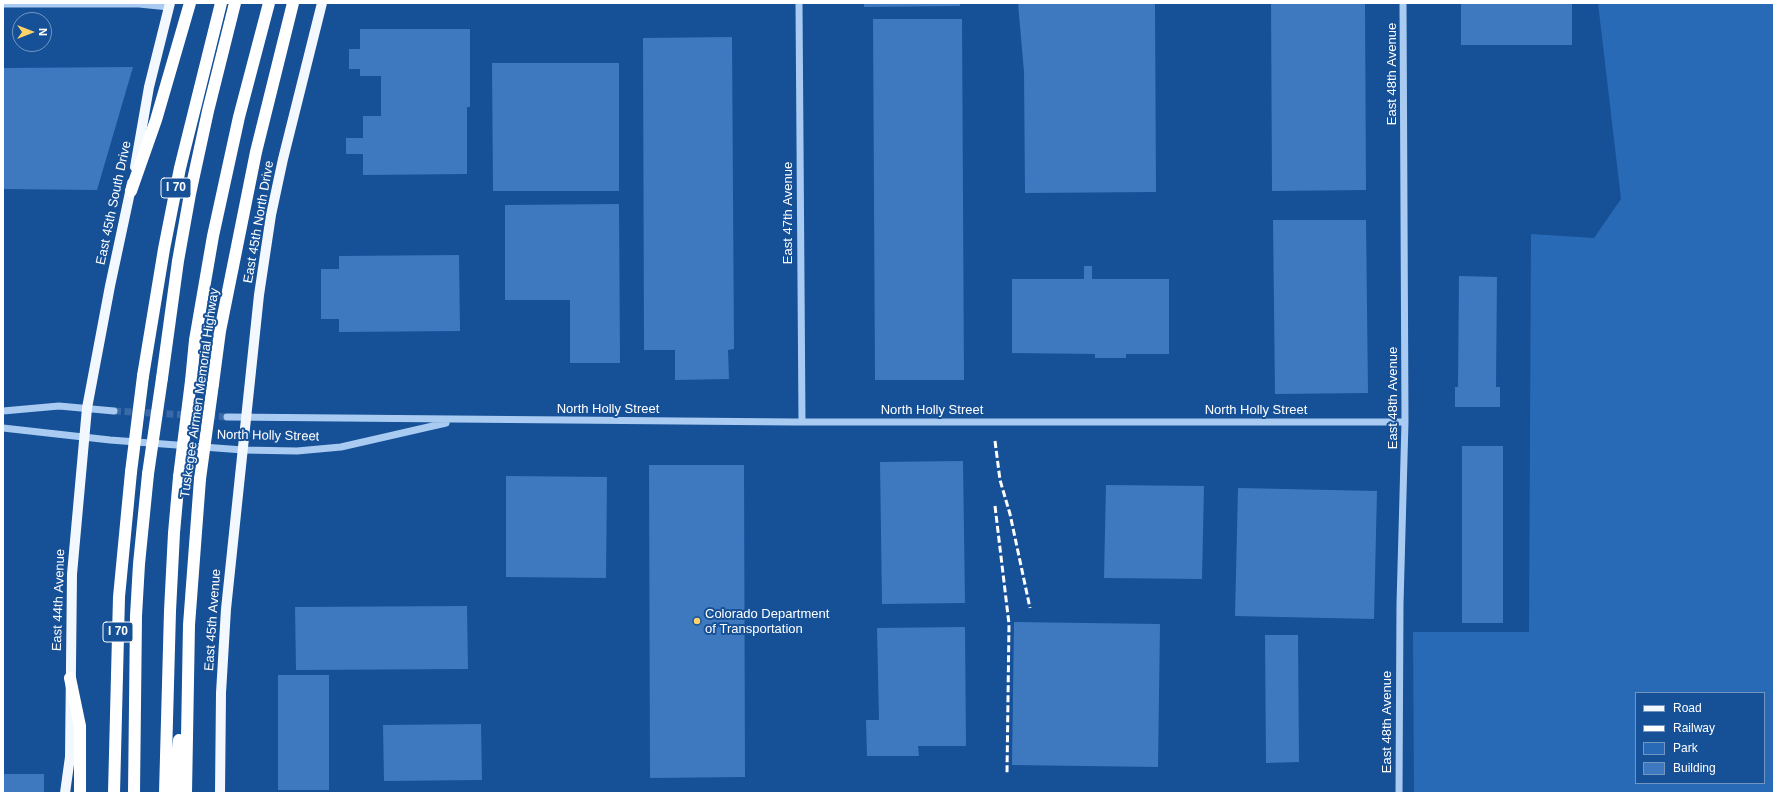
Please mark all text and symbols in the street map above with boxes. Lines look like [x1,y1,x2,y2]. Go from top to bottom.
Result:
north arrow [12,12,52,52]
street label: East 48th Avenue [1384,23,1400,125]
text: N [37,28,49,36]
street label: East 45th South Drive [93,140,135,266]
street label: East 45th North Drive [241,159,277,285]
street label: East 47th Avenue [780,162,796,264]
road number: I 70 [161,178,191,198]
street label: Tuskegee Airmen Memorial Highway [178,287,222,499]
street label: East 48th Avenue [1385,347,1401,449]
street label: North Holly Street [557,401,659,417]
street label: North Holly Street [881,402,983,418]
street label: North Holly Street [1205,402,1307,418]
street label: North Holly Street [217,427,319,445]
street label: East 44th Avenue [49,549,69,651]
street label: East 45th Avenue [202,568,224,672]
place label: Colorado Department of Transportation [705,606,829,637]
marker: Colorado Department of Transportation [692,616,702,626]
road number: I 70 [103,622,133,642]
street label: East 48th Avenue [1379,671,1395,773]
legend [1635,692,1765,784]
text: Road [1673,701,1702,715]
text: Railway [1673,721,1715,735]
text: Park [1673,741,1698,755]
text: Building [1673,761,1716,775]

